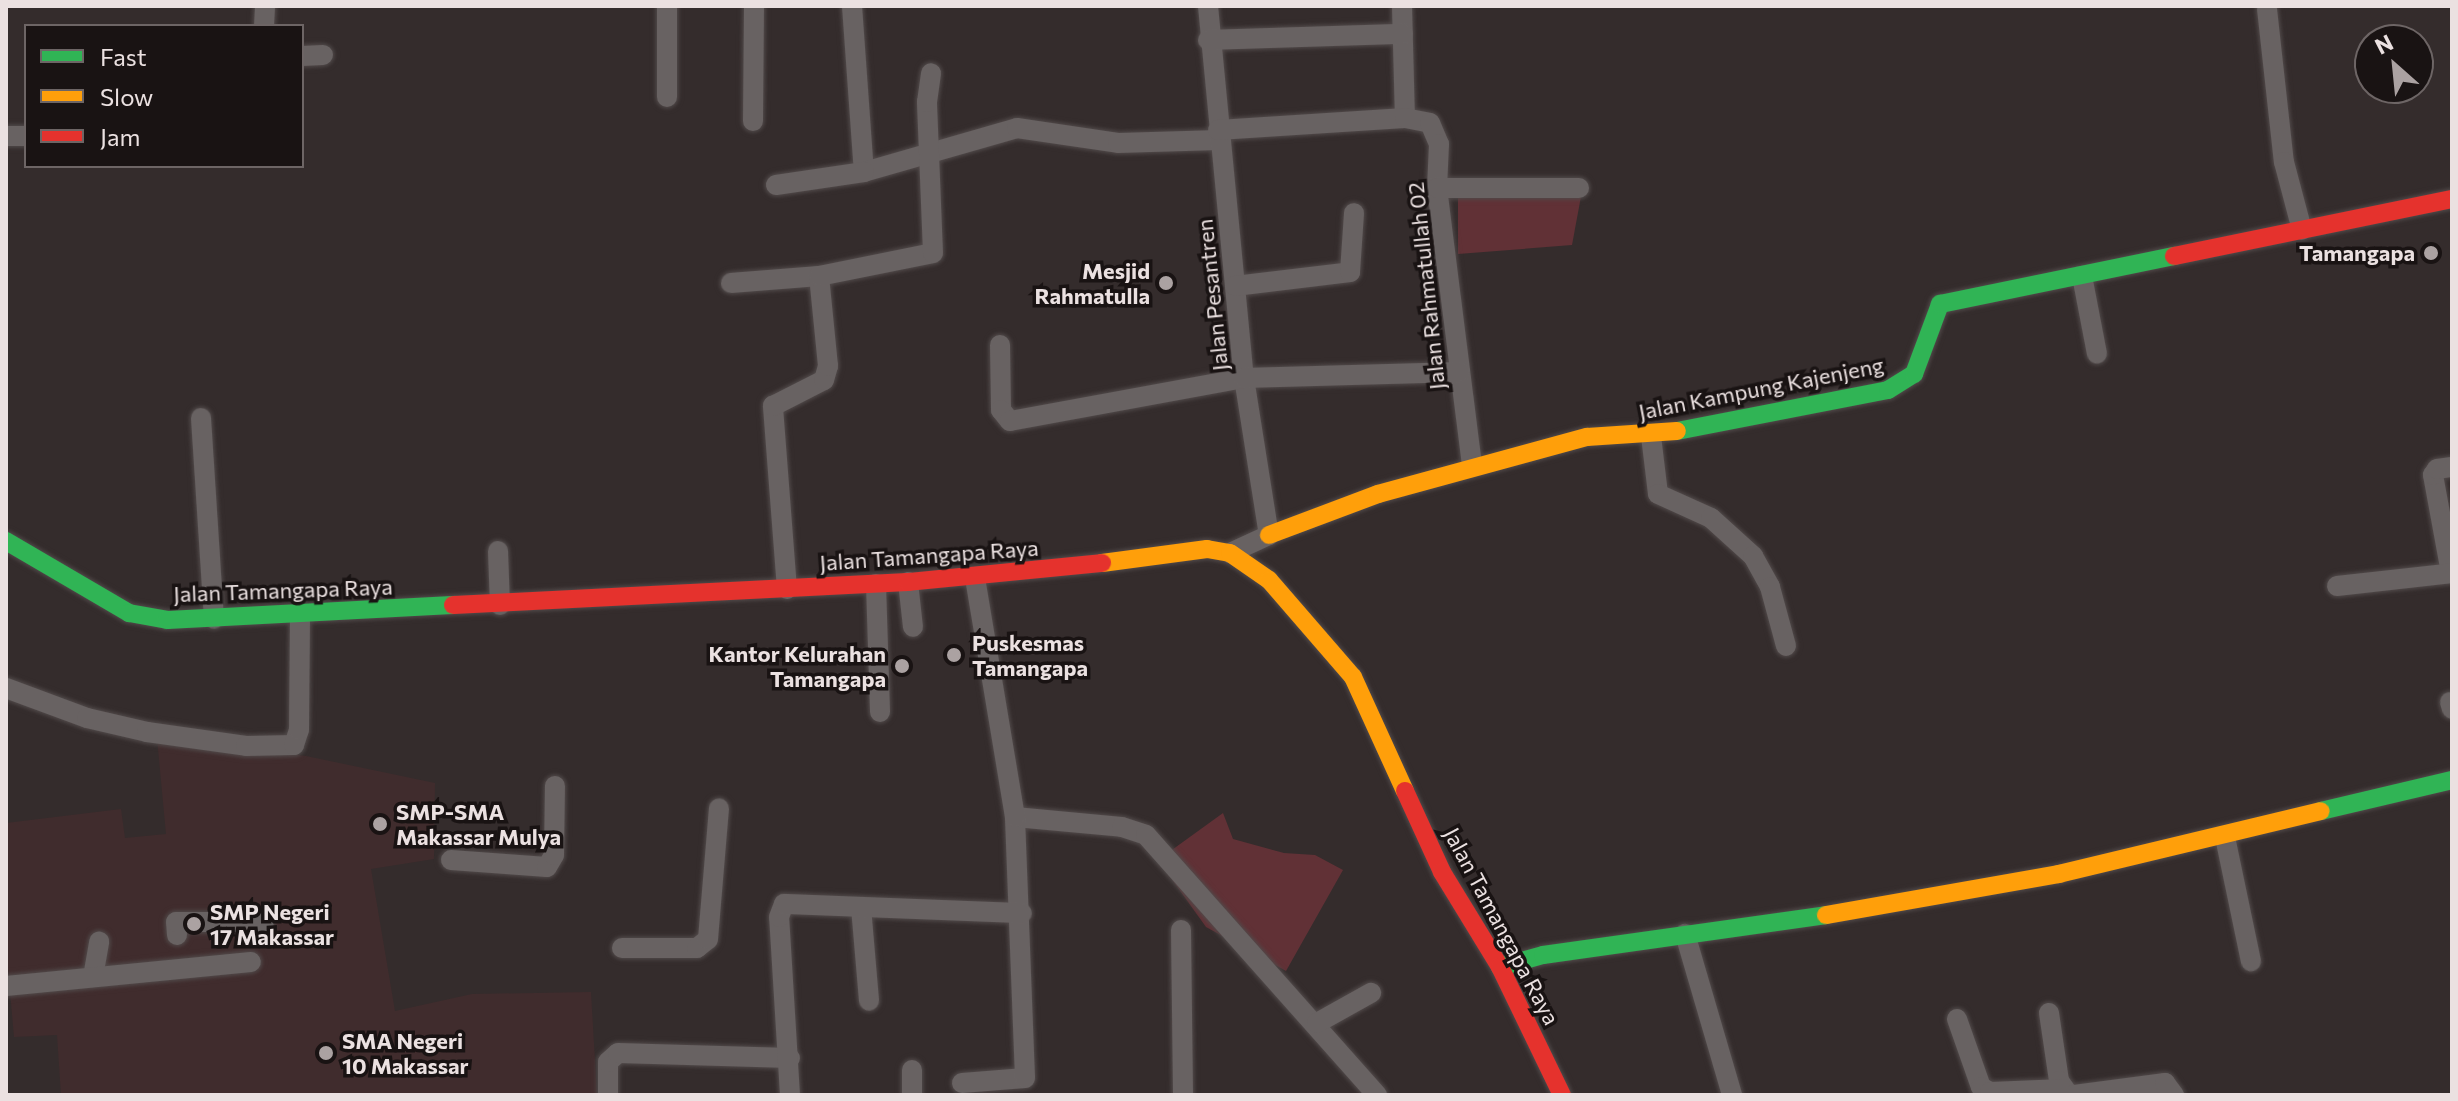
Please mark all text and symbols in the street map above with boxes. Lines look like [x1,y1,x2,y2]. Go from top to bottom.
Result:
legend [24,24,304,168]
north arrow [2354,24,2434,104]
text: N [2370,28,2397,60]
text: Fast [100,42,147,71]
text: Slow [100,82,153,111]
text: Jam [100,122,140,151]
street label: Jalan Rahmatullah 02 [1402,181,1450,391]
street label: Jalan Pesantren [1191,218,1233,372]
place label: Tamangapa [2299,240,2415,266]
marker: Tamangapa [2422,244,2440,262]
place label: Mesjid Rahmatulla [1034,257,1150,308]
marker: Mesjid Rahmatulla [1157,274,1175,292]
street label: Jalan Kampung Kajenjeng [1636,351,1886,425]
street label: Jalan Tamangapa Raya [819,534,1039,576]
street label: Jalan Tamangapa Raya [173,573,393,607]
place label: Puskesmas Tamangapa [972,629,1088,680]
place label: Kantor Kelurahan Tamangapa [709,640,886,692]
marker: Puskesmas Tamangapa [943,644,965,666]
marker: Kantor Kelurahan Tamangapa [893,657,911,675]
place label: SMP-SMA Makassar Mulya [396,798,561,850]
marker: SMP-SMA Makassar Mulya [371,815,389,833]
street label: Jalan Tamangapa Raya [1439,823,1565,1029]
place label: SMP Negeri 17 Makassar [210,898,334,950]
marker: SMP Negeri 17 Makassar [185,915,203,933]
place label: SMA Negeri 10 Makassar [342,1027,469,1078]
marker: SMA Negeri 10 Makassar [317,1044,335,1062]

